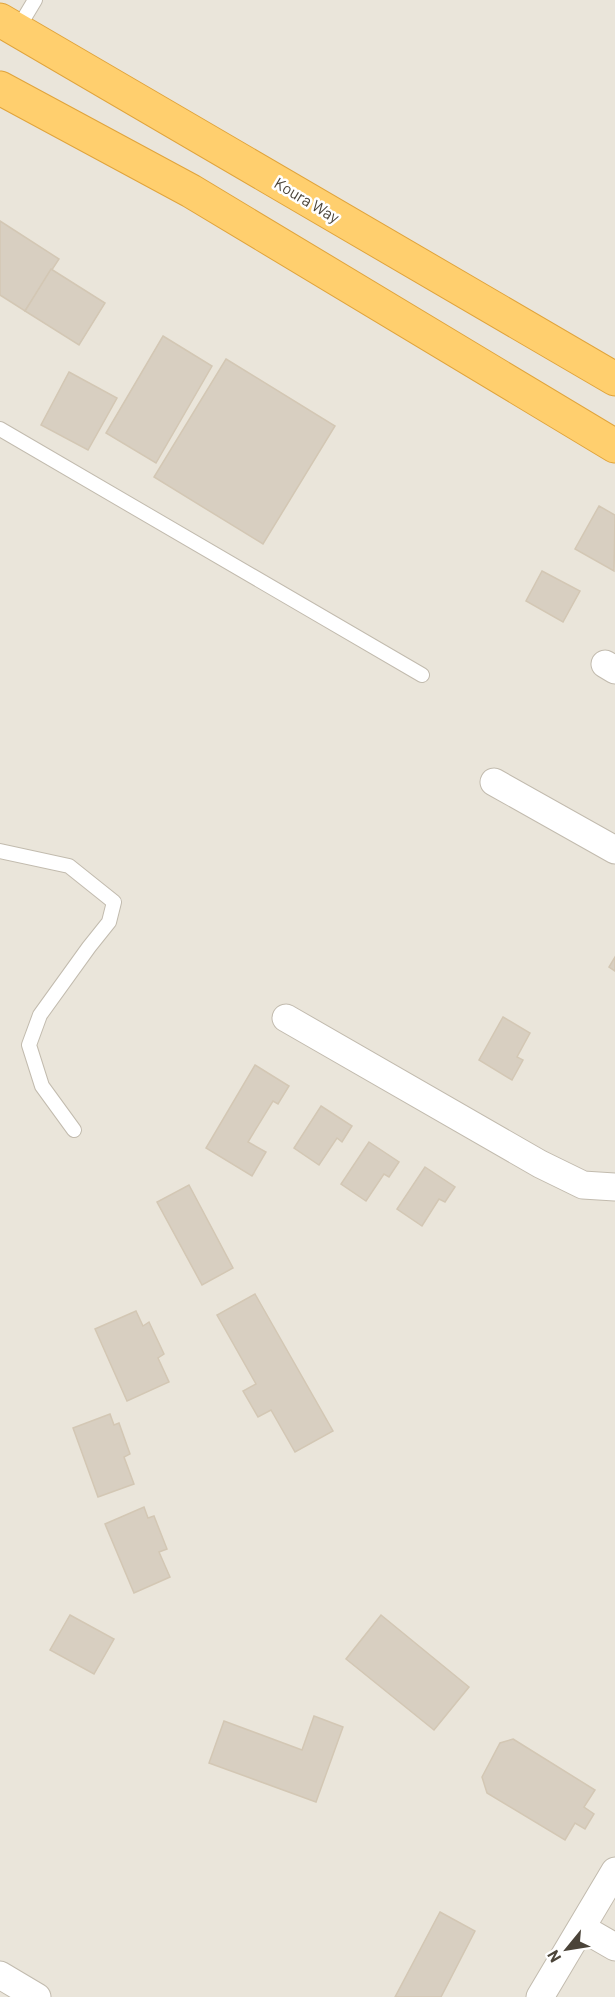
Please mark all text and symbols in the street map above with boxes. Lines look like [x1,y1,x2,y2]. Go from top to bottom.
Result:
street label: Koura Way [271,173,344,227]
north arrow [537,1919,597,1979]
text: N [543,1947,564,1966]

